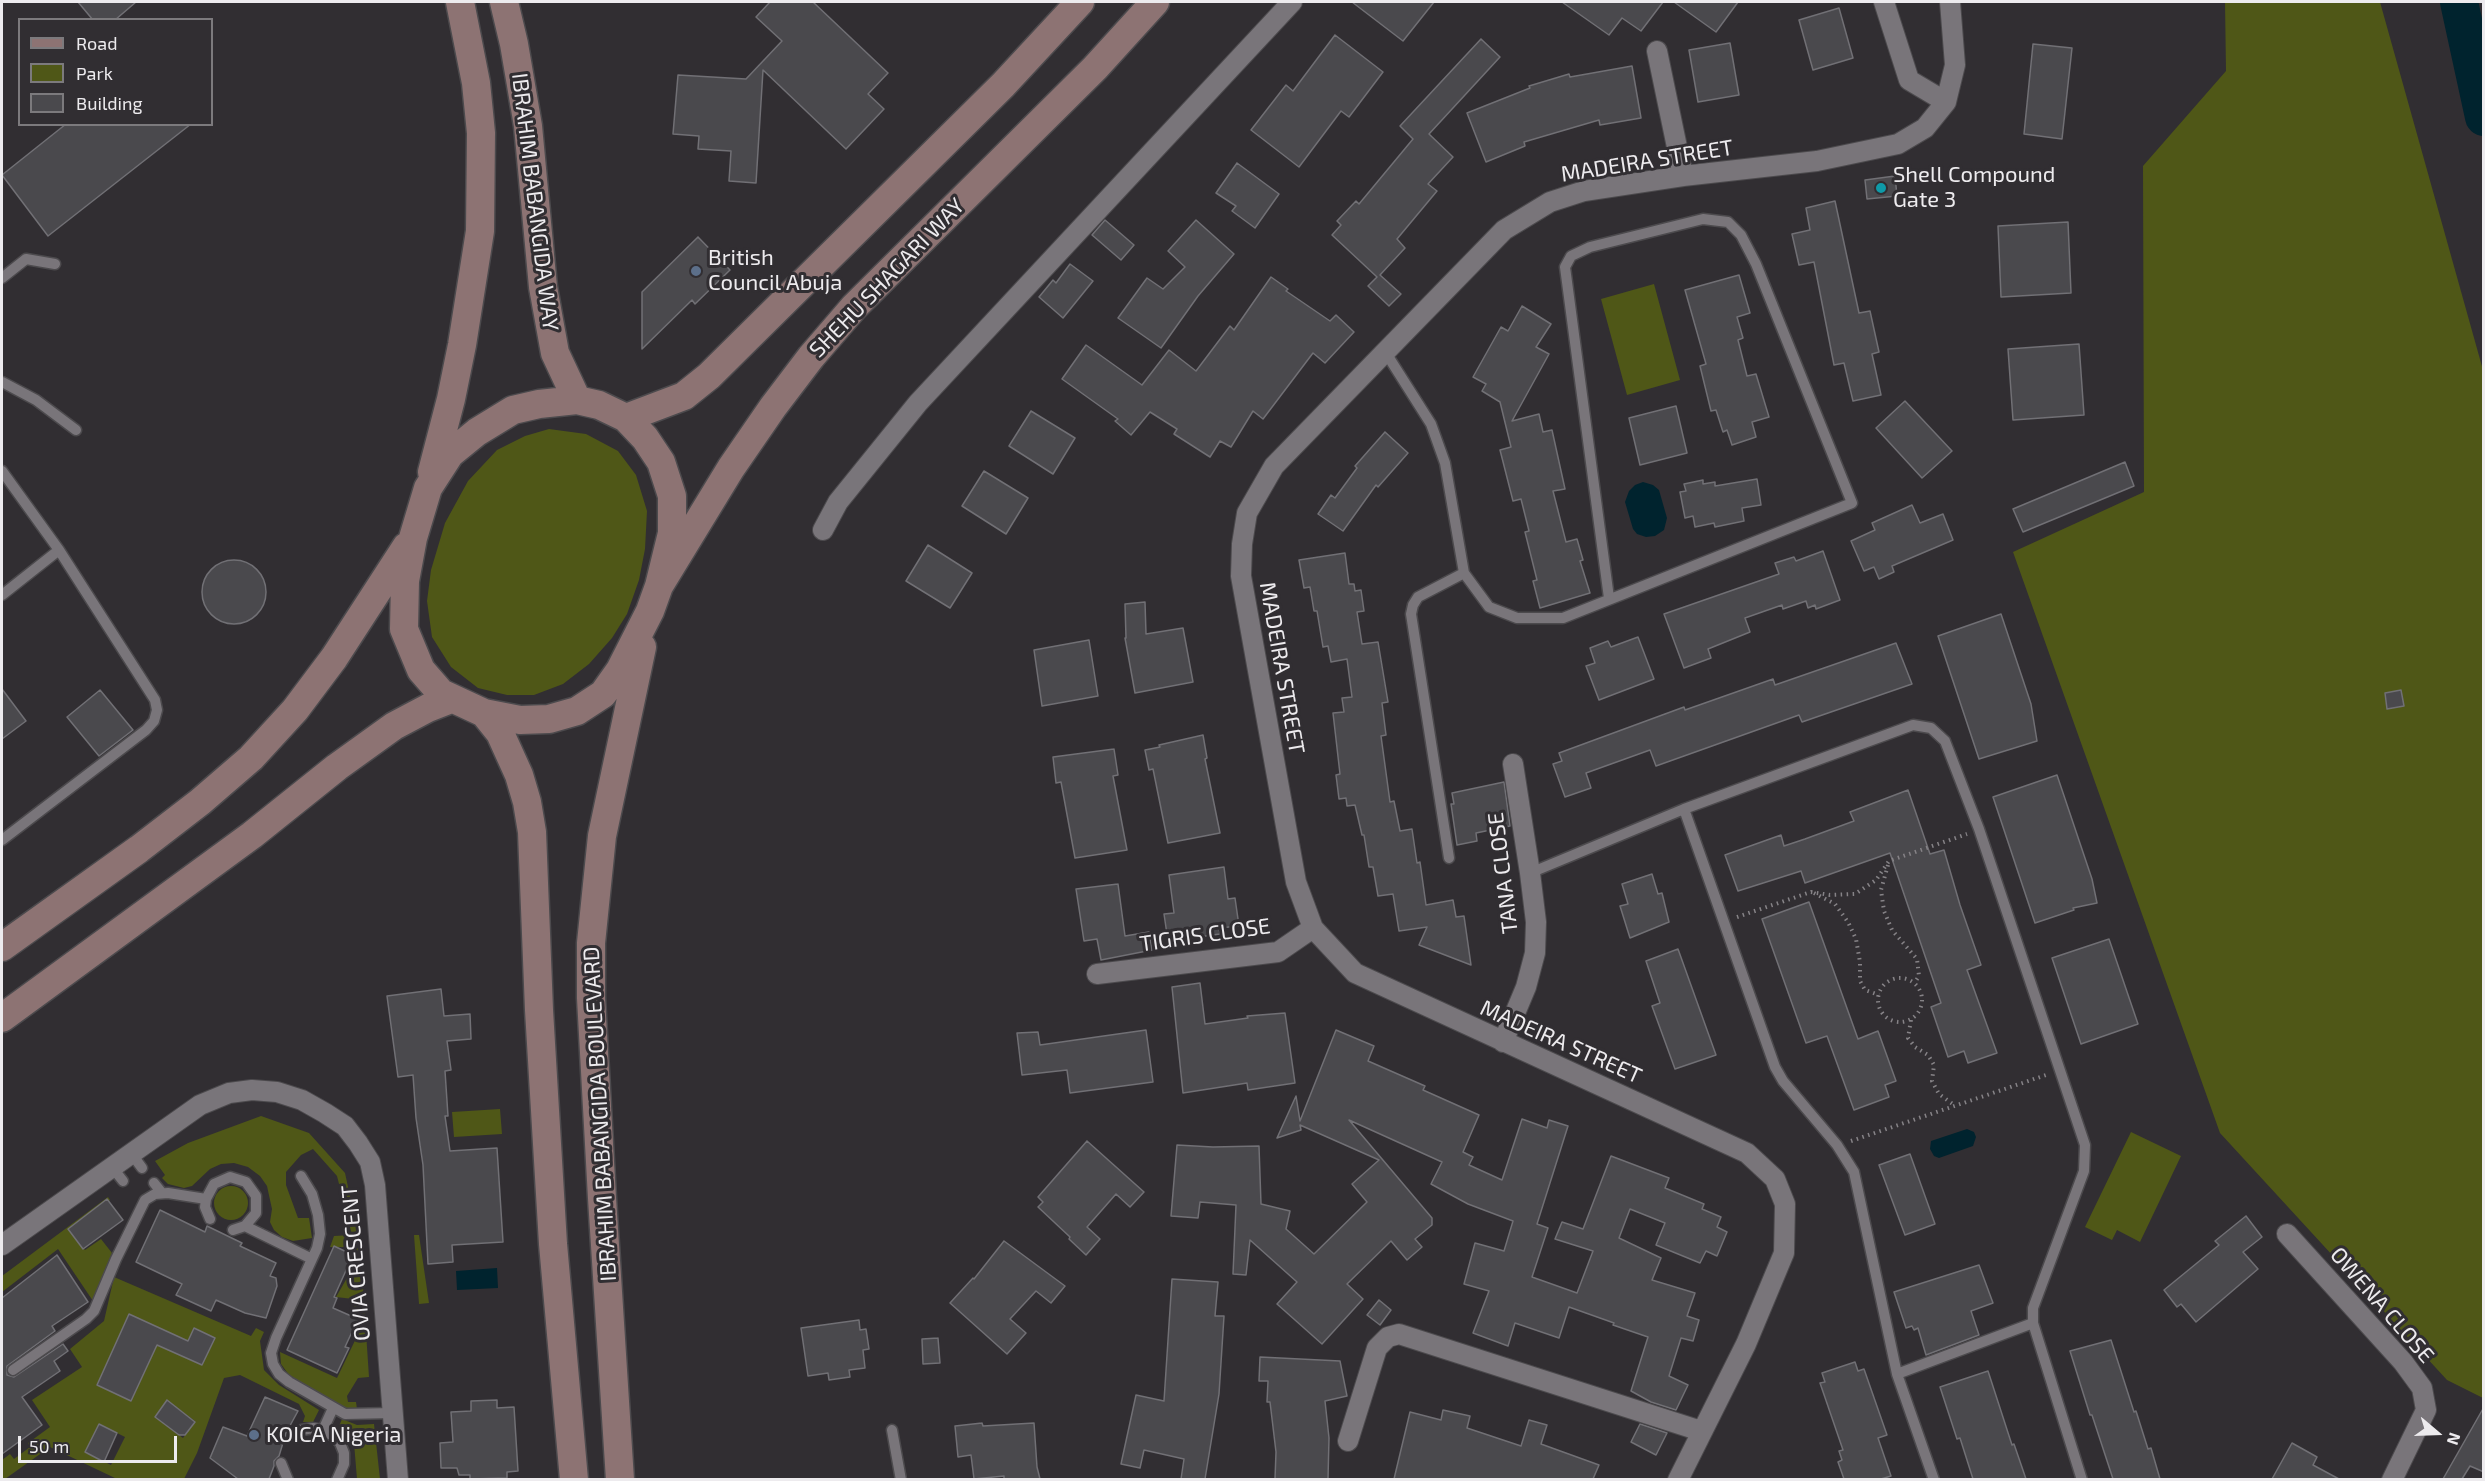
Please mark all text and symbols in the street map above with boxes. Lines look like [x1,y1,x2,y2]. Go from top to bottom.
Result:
legend [18,18,213,126]
text: Road [76,32,117,54]
text: Park [76,62,113,84]
street label: IBRAHIM BABANGIDA WAY [506,72,564,332]
text: Building [76,92,143,114]
street label: MADEIRA STREET [1559,134,1735,188]
place label: Shell Compound Gate 3 [1893,162,2055,214]
marker: Shell Compound Gate 3 [1874,181,1888,195]
street label: SHEHU SHAGARI WAY [804,193,970,363]
place label: British Council Abuja [708,245,842,296]
marker: British Council Abuja [689,264,703,278]
street label: MADEIRA STREET [1254,580,1310,756]
street label: TANA CLOSE [1482,811,1524,935]
street label: TIGRIS CLOSE [1138,913,1272,957]
street label: IBRAHIM BABANGIDA BOULEVARD [578,946,622,1282]
street label: MADEIRA STREET [1476,995,1646,1089]
street label: OVIA CRESCENT [336,1184,376,1342]
street label: OWENA CLOSE [2325,1242,2439,1368]
north arrow [2407,1403,2467,1463]
place label: KOICA Nigeria [266,1422,401,1448]
scale bar [21,1424,180,1462]
marker: KOICA Nigeria [247,1428,261,1442]
text: N [2444,1430,2465,1448]
text: 50 m [29,1435,69,1457]

